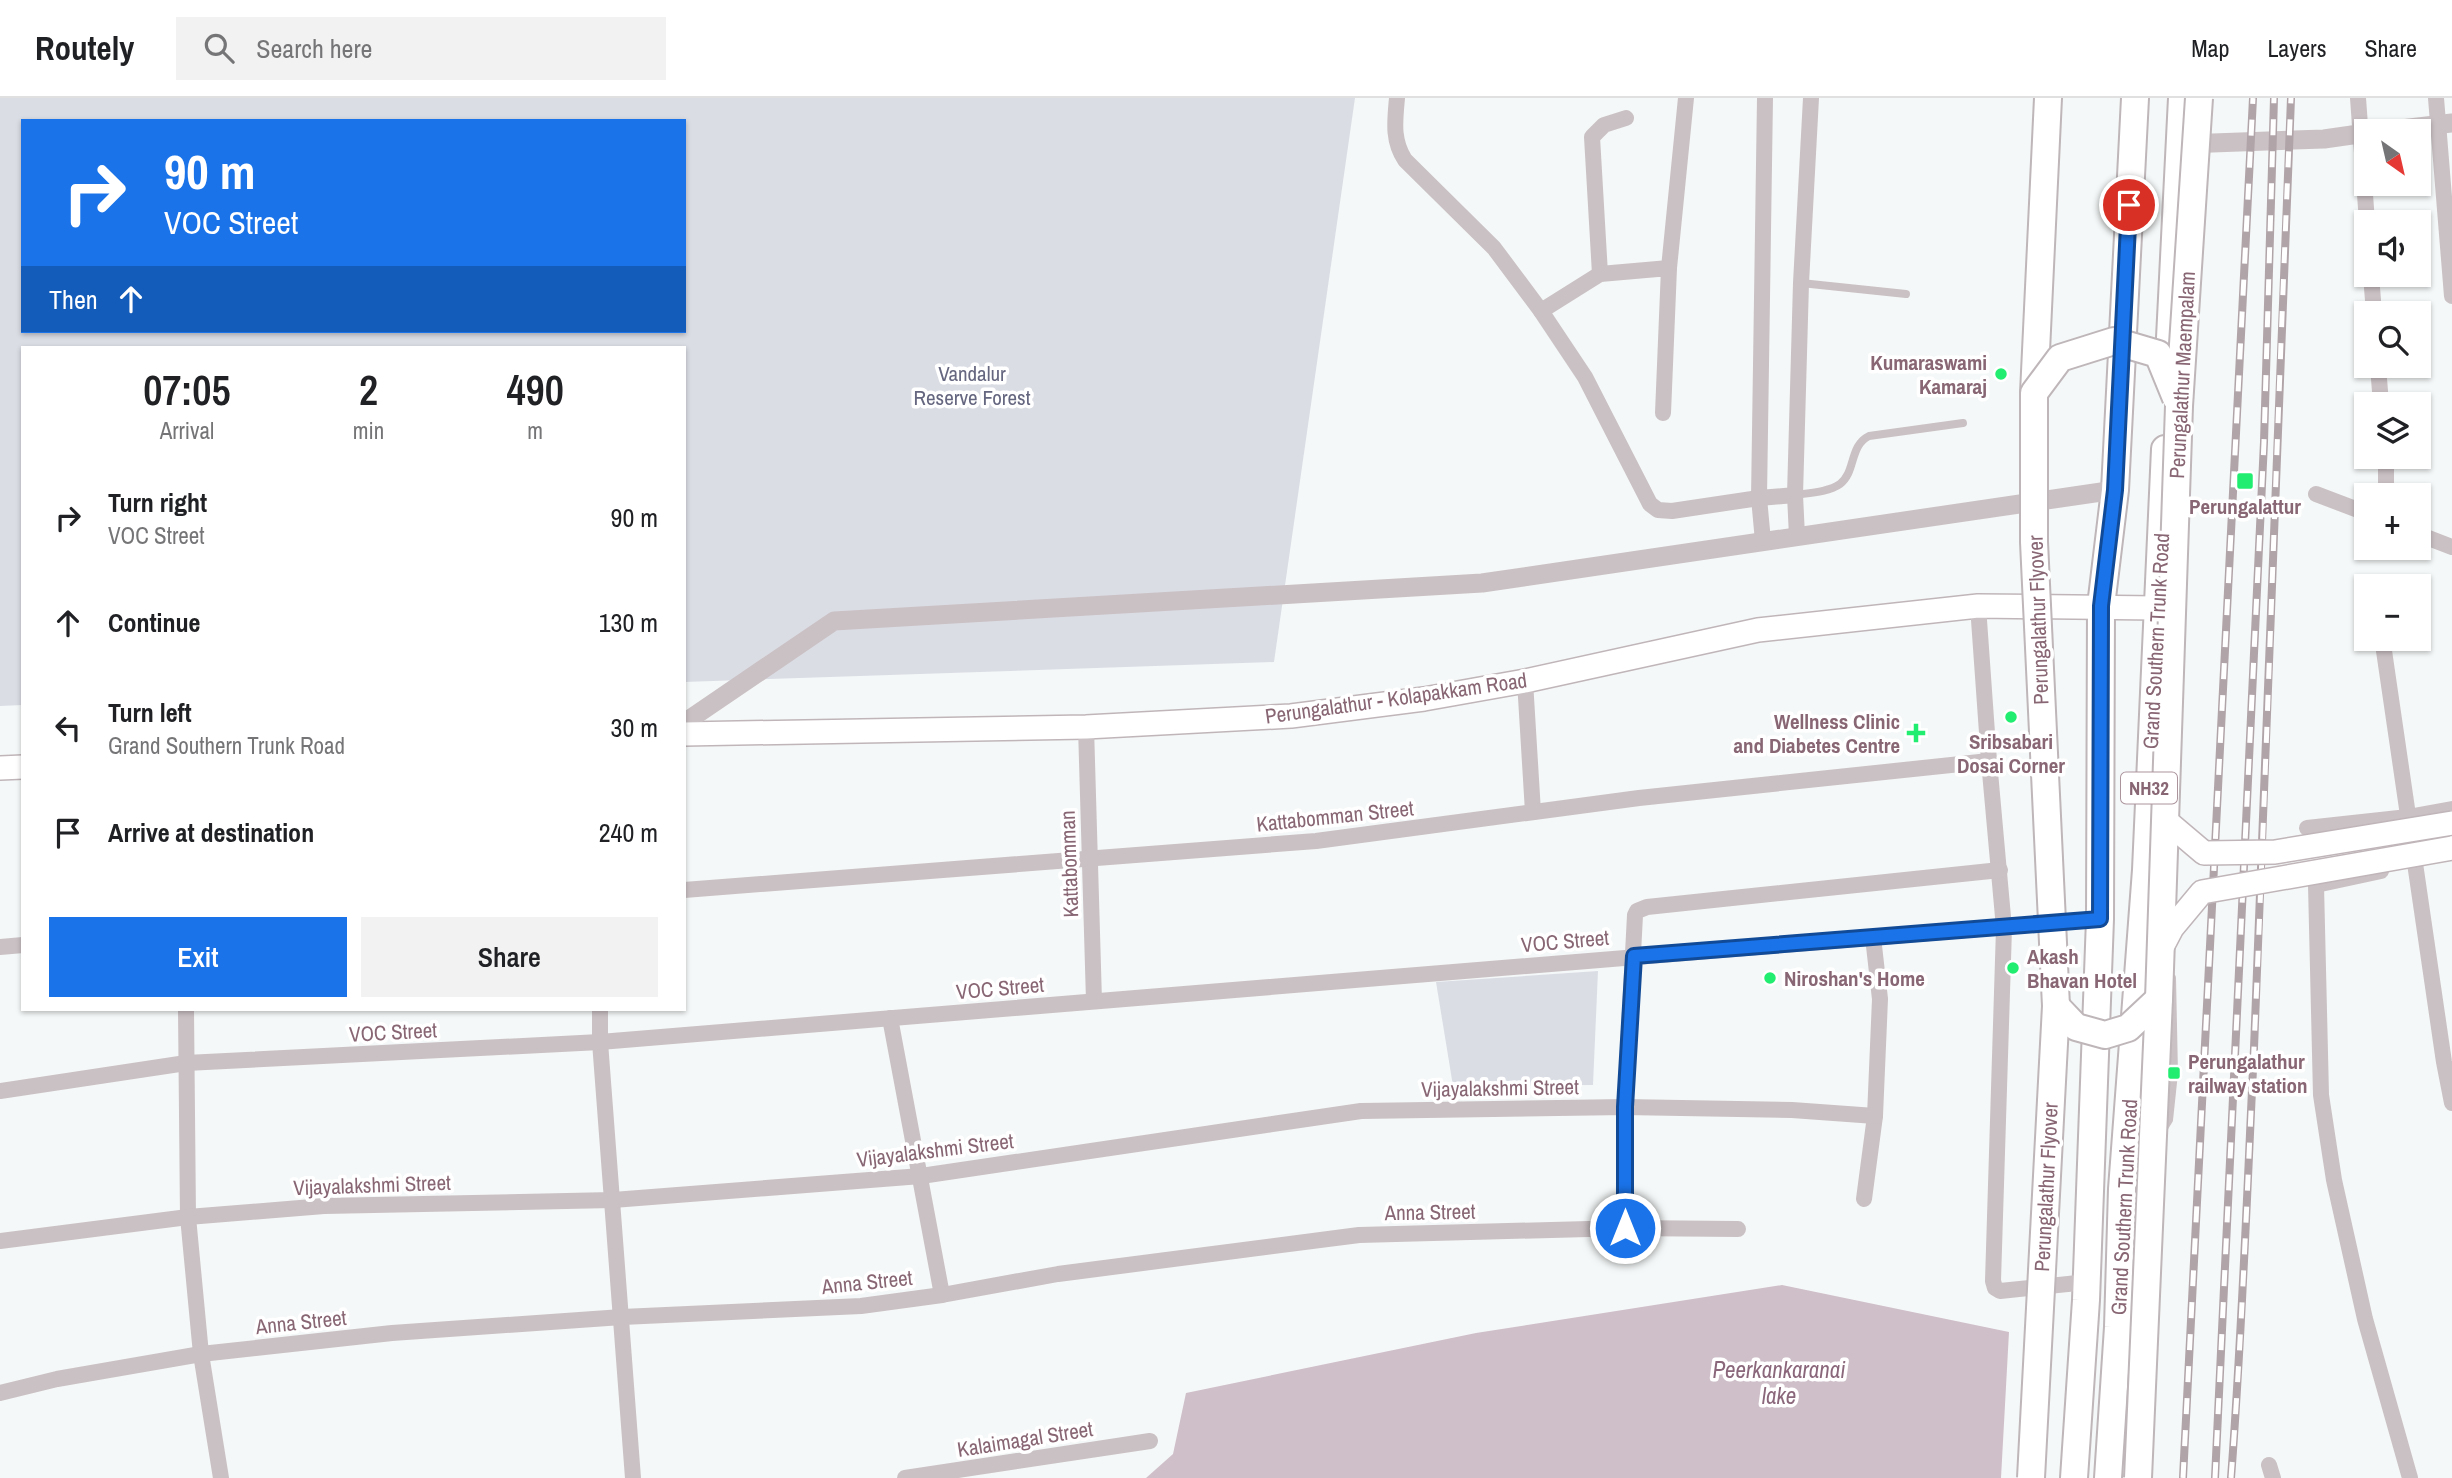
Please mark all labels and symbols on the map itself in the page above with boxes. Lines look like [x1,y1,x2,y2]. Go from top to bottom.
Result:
north arrow [2354,119,2431,196]
pin [2099,175,2159,235]
street label: Perungalathur Maempalam [2162,271,2202,479]
place label: Kumaraswami Kamaraj [1870,348,1987,401]
park label: Vandalur Reserve Forest [914,359,1031,412]
marker: Kumaraswami Kamaraj [1993,366,2009,382]
marker: Perungalattur [2235,471,2255,491]
place label: Perungalattur [2189,492,2301,521]
street label: Grand Southern Trunk Road [2136,532,2176,750]
street label: Perungalathur Flyover [2021,535,2055,705]
street label: Perungalathur - Kolapakkam Road [1263,665,1529,731]
place label: Wellness Clinic and Diabetes Centre [1733,707,1900,760]
marker: Sribsabari Dosai Corner [2003,709,2019,725]
marker: Wellness Clinic and Diabetes Centre [1906,723,1926,743]
place label: Sribsabari Dosai Corner [1957,727,2065,780]
road number: NH32 [2121,772,2177,804]
street label: Kattabomman Street [1255,793,1415,839]
street label: Kattabomman [1053,810,1085,918]
street label: VOC Street [1520,923,1610,959]
place label: Akash Bhavan Hotel [2027,942,2137,995]
marker: Akash Bhavan Hotel [2005,960,2021,976]
place label: Niroshan's Home [1784,964,1925,993]
street label: VOC Street [955,970,1045,1006]
marker: Niroshan's Home [1762,970,1778,986]
street label: VOC Street [348,1015,438,1049]
place label: Perungalathur railway station [2188,1047,2308,1100]
marker: Perungalathur railway station [2166,1065,2182,1081]
street label: Vijayalakshmi Street [1421,1072,1579,1104]
street label: Grand Southern Trunk Road [2104,1098,2144,1316]
street label: Perungalathur Flyover [2027,1101,2065,1272]
street label: Vijayalakshmi Street [855,1126,1015,1174]
street label: Vijayalakshmi Street [293,1168,451,1202]
position arrow [1588,1191,1662,1265]
street label: Anna Street [1383,1197,1476,1227]
street label: Anna Street [819,1263,914,1301]
street label: Anna Street [253,1303,348,1341]
water label: Peerkankaranai lake [1712,1354,1846,1411]
street label: Kalaimagal Street [955,1414,1095,1464]

